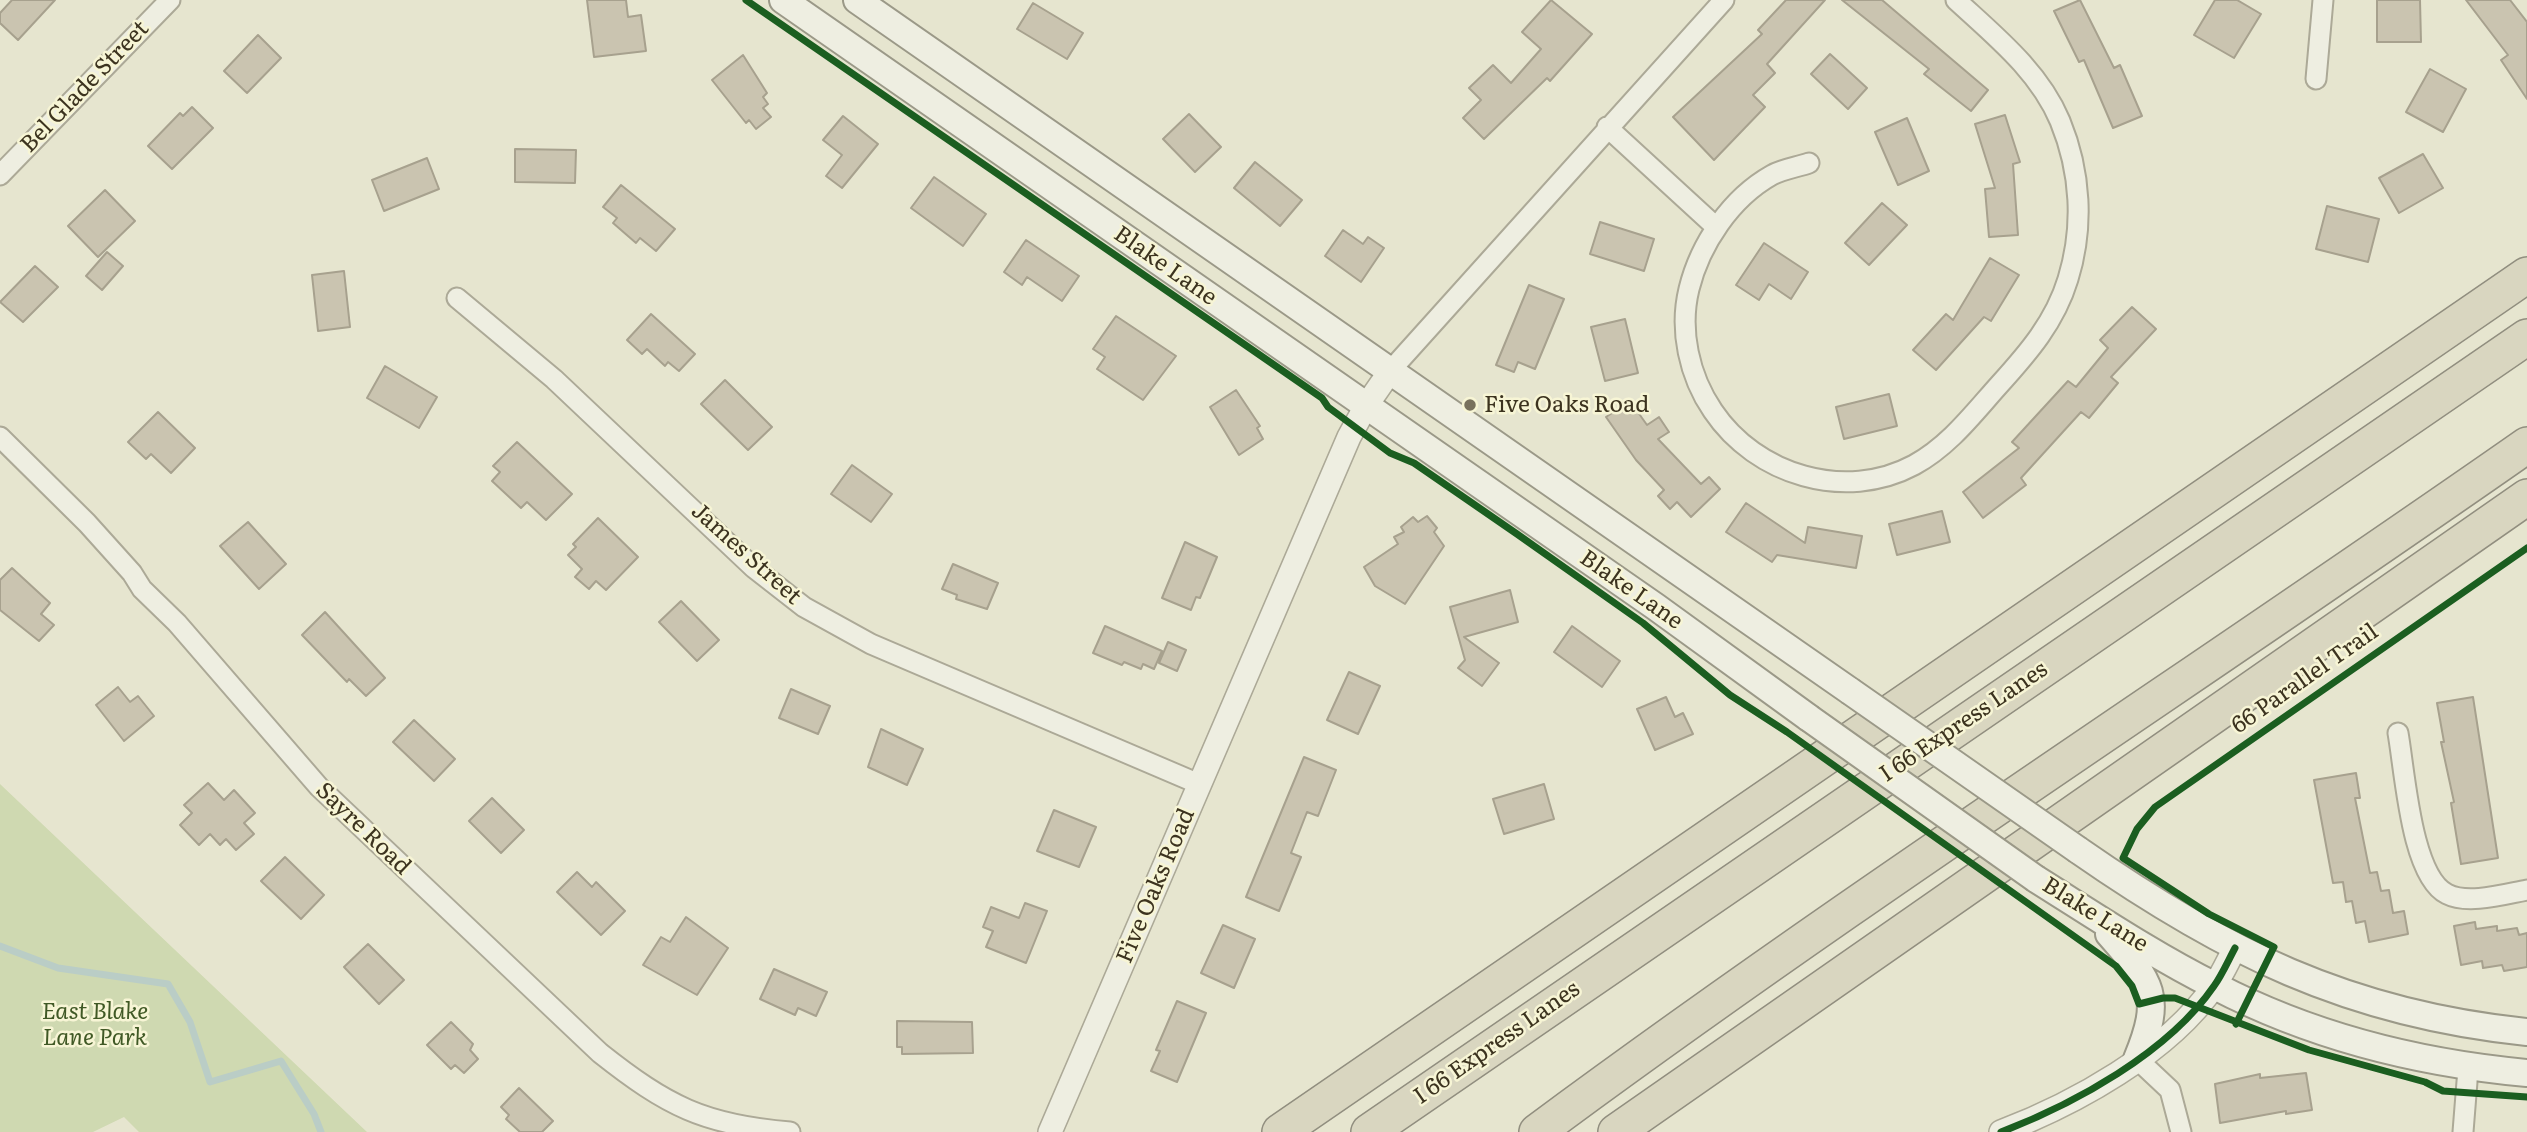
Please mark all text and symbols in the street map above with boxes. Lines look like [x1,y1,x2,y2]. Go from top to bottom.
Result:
street label: Bel Glade Street [15,15,155,159]
street label: Blake Lane [1108,220,1222,312]
place label: Five Oaks Road [1484,391,1649,419]
marker: Five Oaks Road [1462,397,1478,413]
street label: James Street [685,497,807,611]
street label: Blake Lane [1574,544,1688,636]
street label: 66 Parallel Trail [2226,618,2384,740]
street label: I 66 Express Lanes [1875,656,2053,788]
street label: Sayre Road [310,777,416,881]
street label: Five Oaks Road [1111,805,1201,967]
street label: Blake Lane [2037,872,2153,958]
street label: I 66 Express Lanes [1409,975,1585,1111]
park label: East Blake Lane Park [42,998,148,1052]

